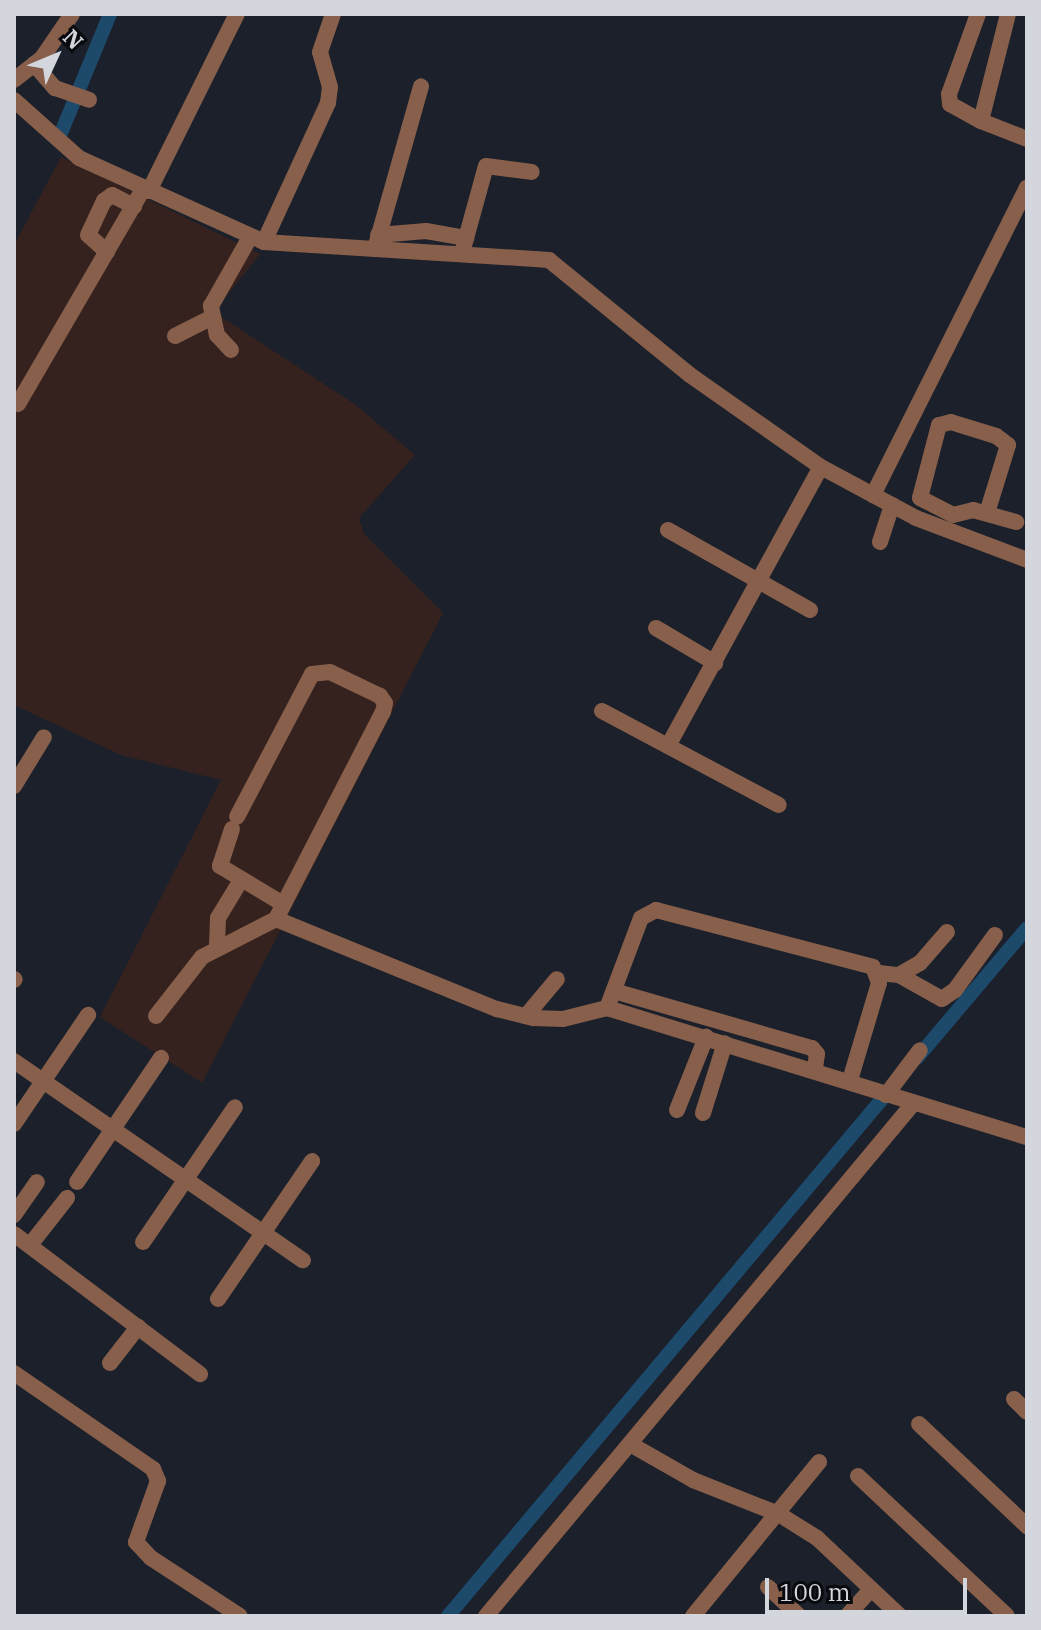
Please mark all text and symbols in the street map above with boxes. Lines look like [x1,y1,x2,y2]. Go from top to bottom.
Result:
north arrow [16,16,96,96]
text: N [57,23,90,55]
scale bar [769,1562,971,1612]
text: 100 m [779,1576,851,1608]

